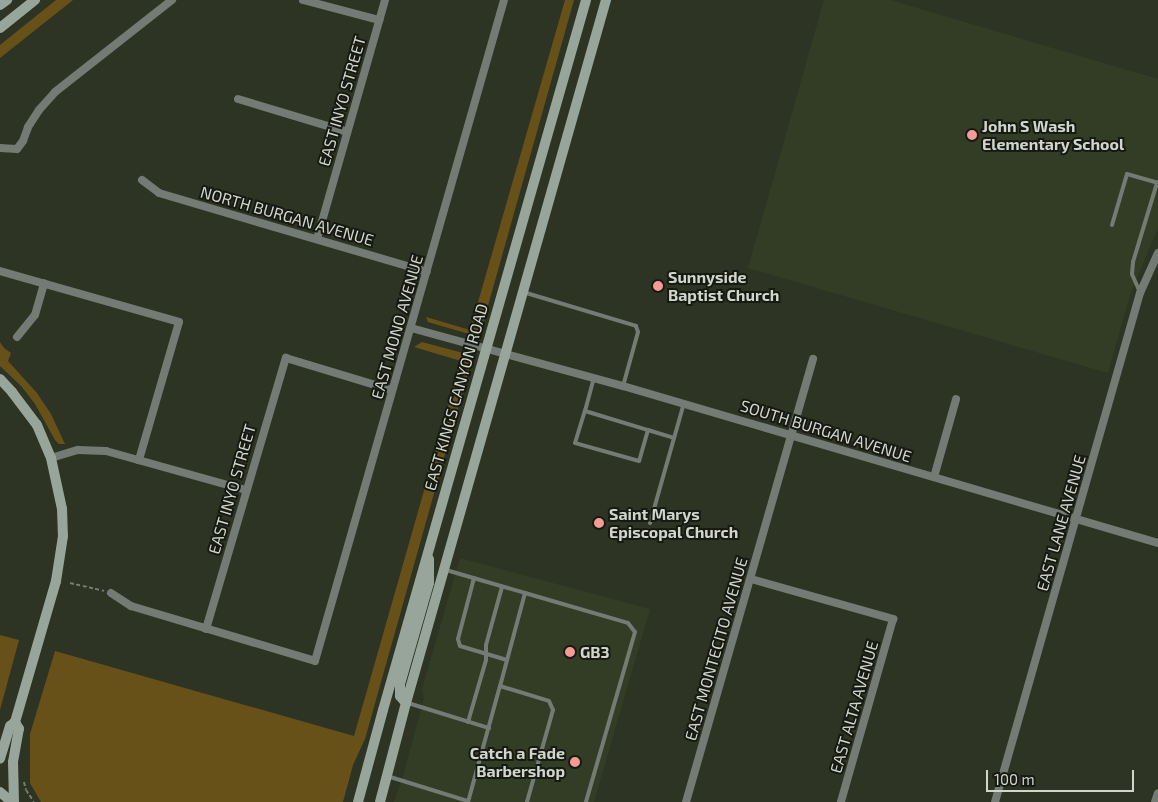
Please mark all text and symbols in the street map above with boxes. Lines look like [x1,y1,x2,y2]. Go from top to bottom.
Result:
street label: EAST INYO STREET [314,34,370,168]
place label: John S Wash Elementary School [982,116,1125,154]
marker: John S Wash Elementary School [966,129,978,141]
street label: NORTH BURGAN AVENUE [198,182,376,250]
street label: EAST MONO AVENUE [367,252,427,402]
place label: Sunnyside Baptist Church [668,267,779,305]
marker: Sunnyside Baptist Church [652,280,664,292]
street label: EAST KINGS CANYON ROAD [420,301,492,493]
street label: SOUTH BURGAN AVENUE [738,396,914,466]
street label: EAST INYO STREET [204,422,260,556]
street label: EAST LANE AVENUE [1032,452,1090,594]
place label: Saint Marys Episcopal Church [609,504,739,542]
marker: Saint Marys Episcopal Church [593,517,605,529]
street label: EAST MONTECITO AVENUE [681,555,751,743]
street label: EAST ALTA AVENUE [826,638,882,776]
place label: GB3 [580,642,610,662]
marker: GB3 [564,646,576,658]
place label: Catch a Fade Barbershop [470,743,565,781]
marker: Catch a Fade Barbershop [569,756,581,768]
scale bar [988,760,1136,792]
text: 100 m [994,770,1035,788]

